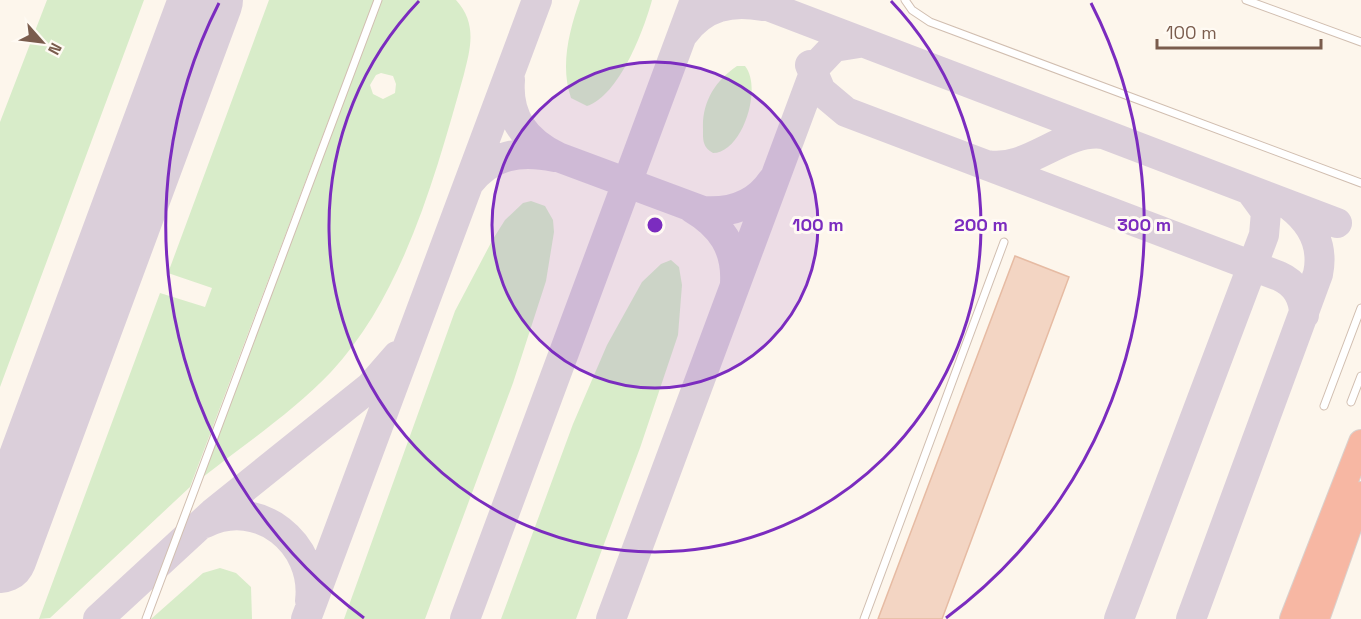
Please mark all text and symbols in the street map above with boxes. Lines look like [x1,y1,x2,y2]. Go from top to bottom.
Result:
north arrow [12,12,72,72]
scale bar [1157,12,1320,50]
text: 100 m [1166,21,1217,44]
text: N [43,39,67,58]
text: 100 m [792,213,844,236]
text: 200 m [954,213,1008,236]
text: 300 m [1117,213,1171,236]
centre of rings [645,215,665,235]

